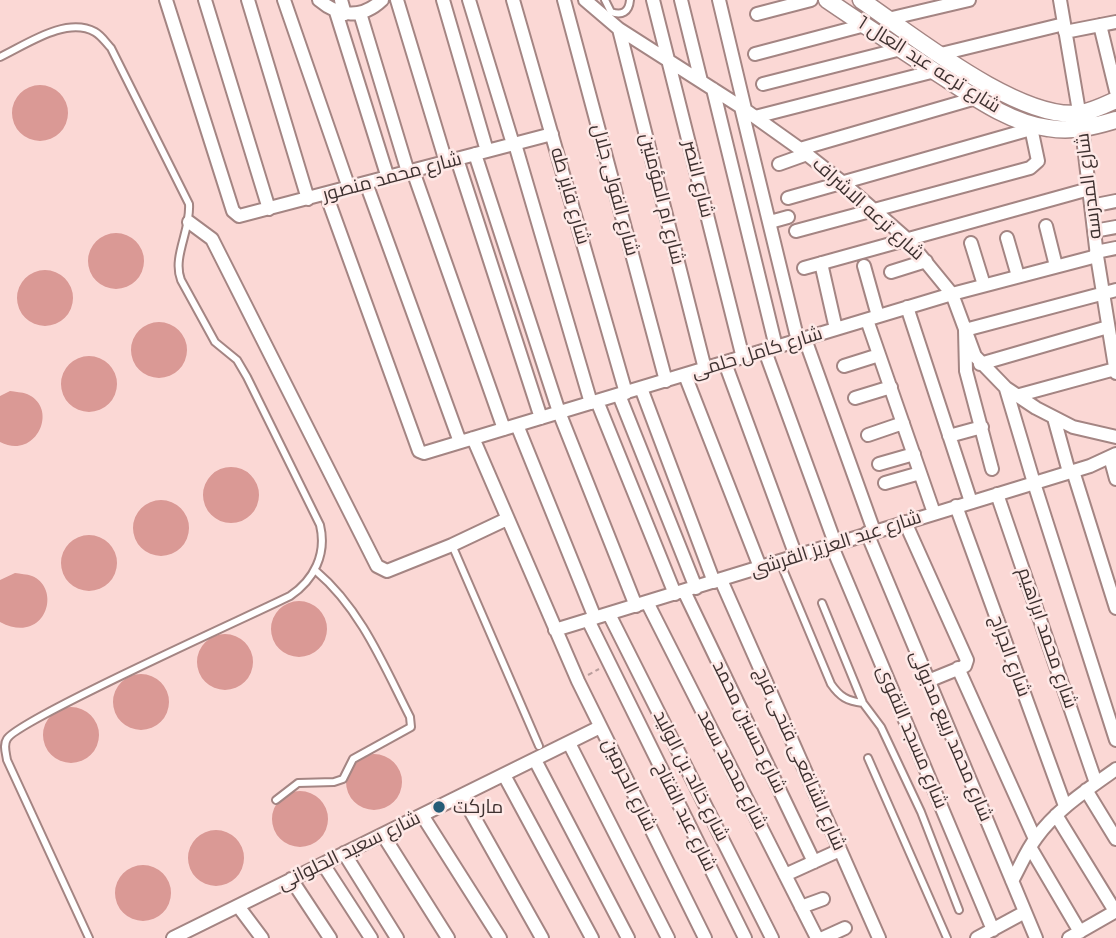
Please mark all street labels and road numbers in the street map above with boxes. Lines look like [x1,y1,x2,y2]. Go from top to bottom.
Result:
street label: شارع ترعه عبد العال 1 [853,12,1005,118]
street label: شارع الفولى جلال [586,122,644,258]
street label: شارع ام المؤمنين [635,131,689,267]
street label: شارع المدرسه [1071,132,1107,240]
street label: شارع النصر [677,138,719,220]
street label: شارع فايز طه [545,145,595,247]
street label: شارع محمد منصور [320,147,464,207]
street label: شارع ترعه الاشراف [807,153,929,265]
street label: شارع كامل حلمى [689,322,825,384]
street label: شارع عبد العزيز القرشى [748,506,924,582]
street label: شارع محمد ابراهيم [1012,564,1082,712]
street label: شارع الجراج [985,612,1035,700]
street label: شارع محمد ربيع مدبولى [905,647,997,825]
street label: شارع حسنين محمد [707,657,791,797]
street label: شارع مسجد التقوى [872,662,952,812]
street label: شارع الشافعى فتحى فرج [749,664,851,854]
street label: شارع محمد سعد [692,706,772,834]
street label: شارع خالد بن الوليد [648,707,734,845]
street label: شارع الحرمين [597,735,661,835]
street label: شارع عبد الفتاح [649,759,721,875]
street label: شارع سعيد الحلوانى [274,807,424,895]

